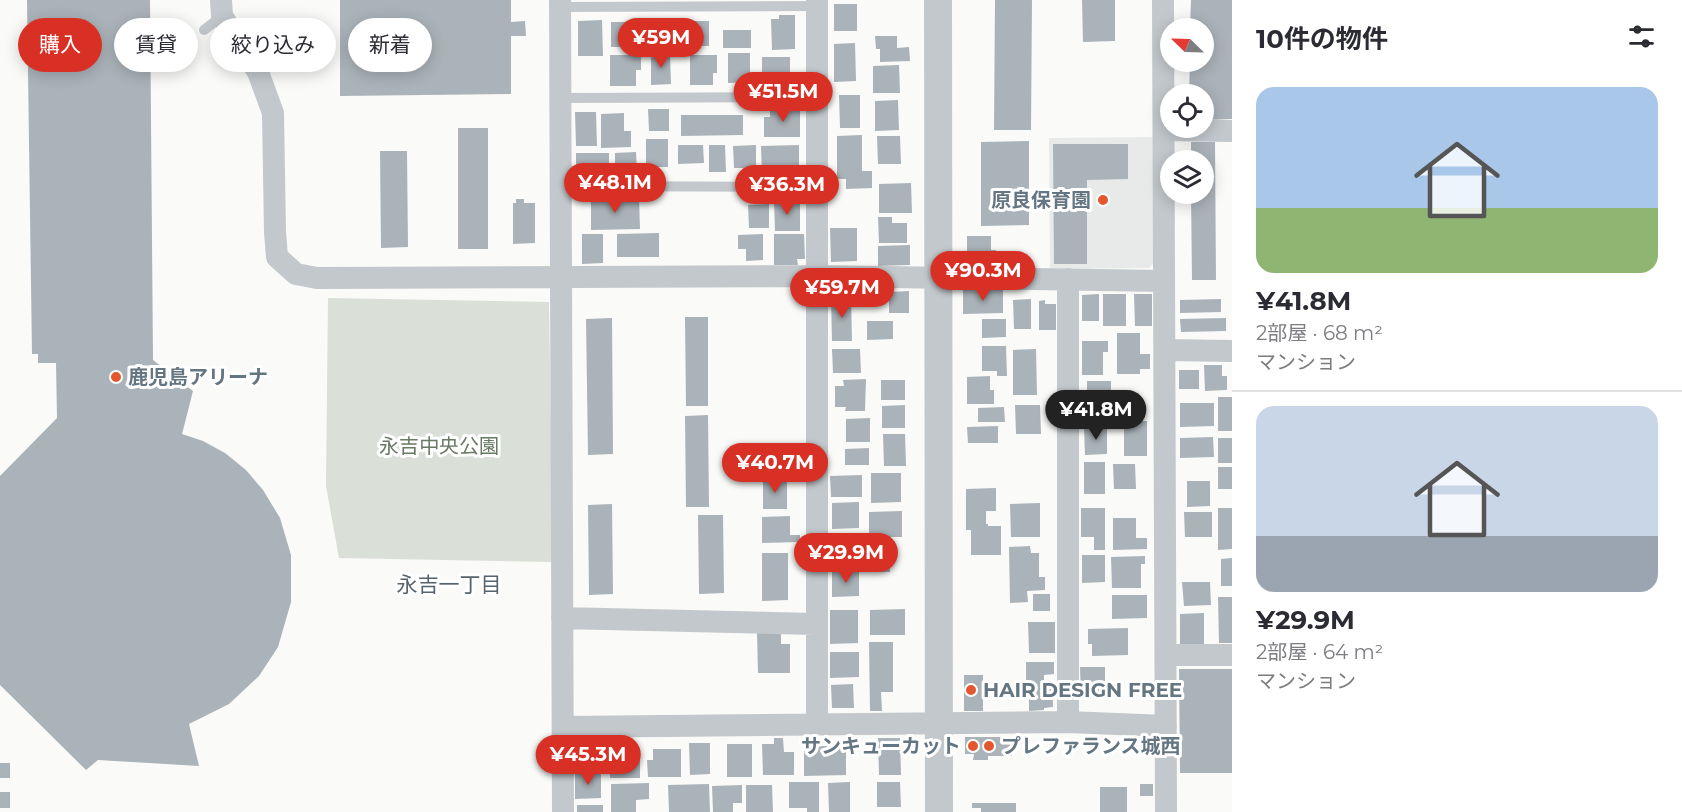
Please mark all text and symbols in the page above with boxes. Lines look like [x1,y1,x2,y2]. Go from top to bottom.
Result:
chip: 購入 [18,18,102,72]
chip: 賃貸 [114,18,198,72]
chip: 絞り込み [210,18,336,72]
chip: 新着 [348,18,432,72]
pin: ¥59M [625,18,697,69]
north arrow [1160,18,1214,72]
map controls [1160,18,1214,204]
icon: filters [1625,20,1658,53]
text: 10件の物件 [1256,23,1388,55]
text: ¥59M [632,25,690,49]
pin: ¥51.5M [734,72,832,123]
text: ¥51.5M [748,79,818,103]
button: locate [1160,84,1214,138]
icon: home [1403,126,1511,234]
button: layers [1160,150,1214,204]
pin: ¥48.1M [566,163,664,214]
pin: ¥36.3M [738,165,836,216]
text: ¥48.1M [578,170,652,194]
text: ¥36.3M [749,172,825,196]
place label: 原良保育園 [991,188,1091,212]
marker: 原良保育園 [1096,193,1110,207]
pin: ¥90.3M [934,251,1032,302]
text: ¥90.3M [944,258,1022,282]
pin: ¥59.7M [793,268,891,319]
text: ¥59.7M [804,275,880,299]
text: ¥41.8M [1256,285,1351,317]
text: 2部屋 · 68 m² [1256,321,1383,345]
text: マンション [1256,350,1356,374]
place label: 鹿児島アリーナ [128,365,268,389]
marker: 鹿児島アリーナ [109,370,123,384]
pin: ¥41.8M [1047,390,1145,441]
text: ¥41.8M [1059,397,1133,421]
park label: 永吉中央公園 [379,434,499,458]
pin: ¥40.7M [726,443,824,494]
icon: home [1403,445,1511,553]
text: ¥40.7M [736,450,814,474]
pin: ¥29.9M [797,533,895,584]
text: ¥29.9M [808,540,884,564]
district label: 永吉一丁目 [397,572,502,597]
text: ¥29.9M [1256,604,1355,636]
text: 2部屋 · 64 m² [1256,640,1383,664]
text: マンション [1256,669,1356,693]
place label: HAIR DESIGN FREE [983,678,1182,702]
marker: HAIR DESIGN FREE [964,683,978,697]
place label: サンキューカット [801,734,961,758]
place label: プレファランス城西 [1001,734,1181,758]
pin: ¥45.3M [539,735,637,786]
marker: サンキューカット [966,739,980,753]
marker: プレファランス城西 [982,739,996,753]
text: ¥45.3M [550,742,626,766]

